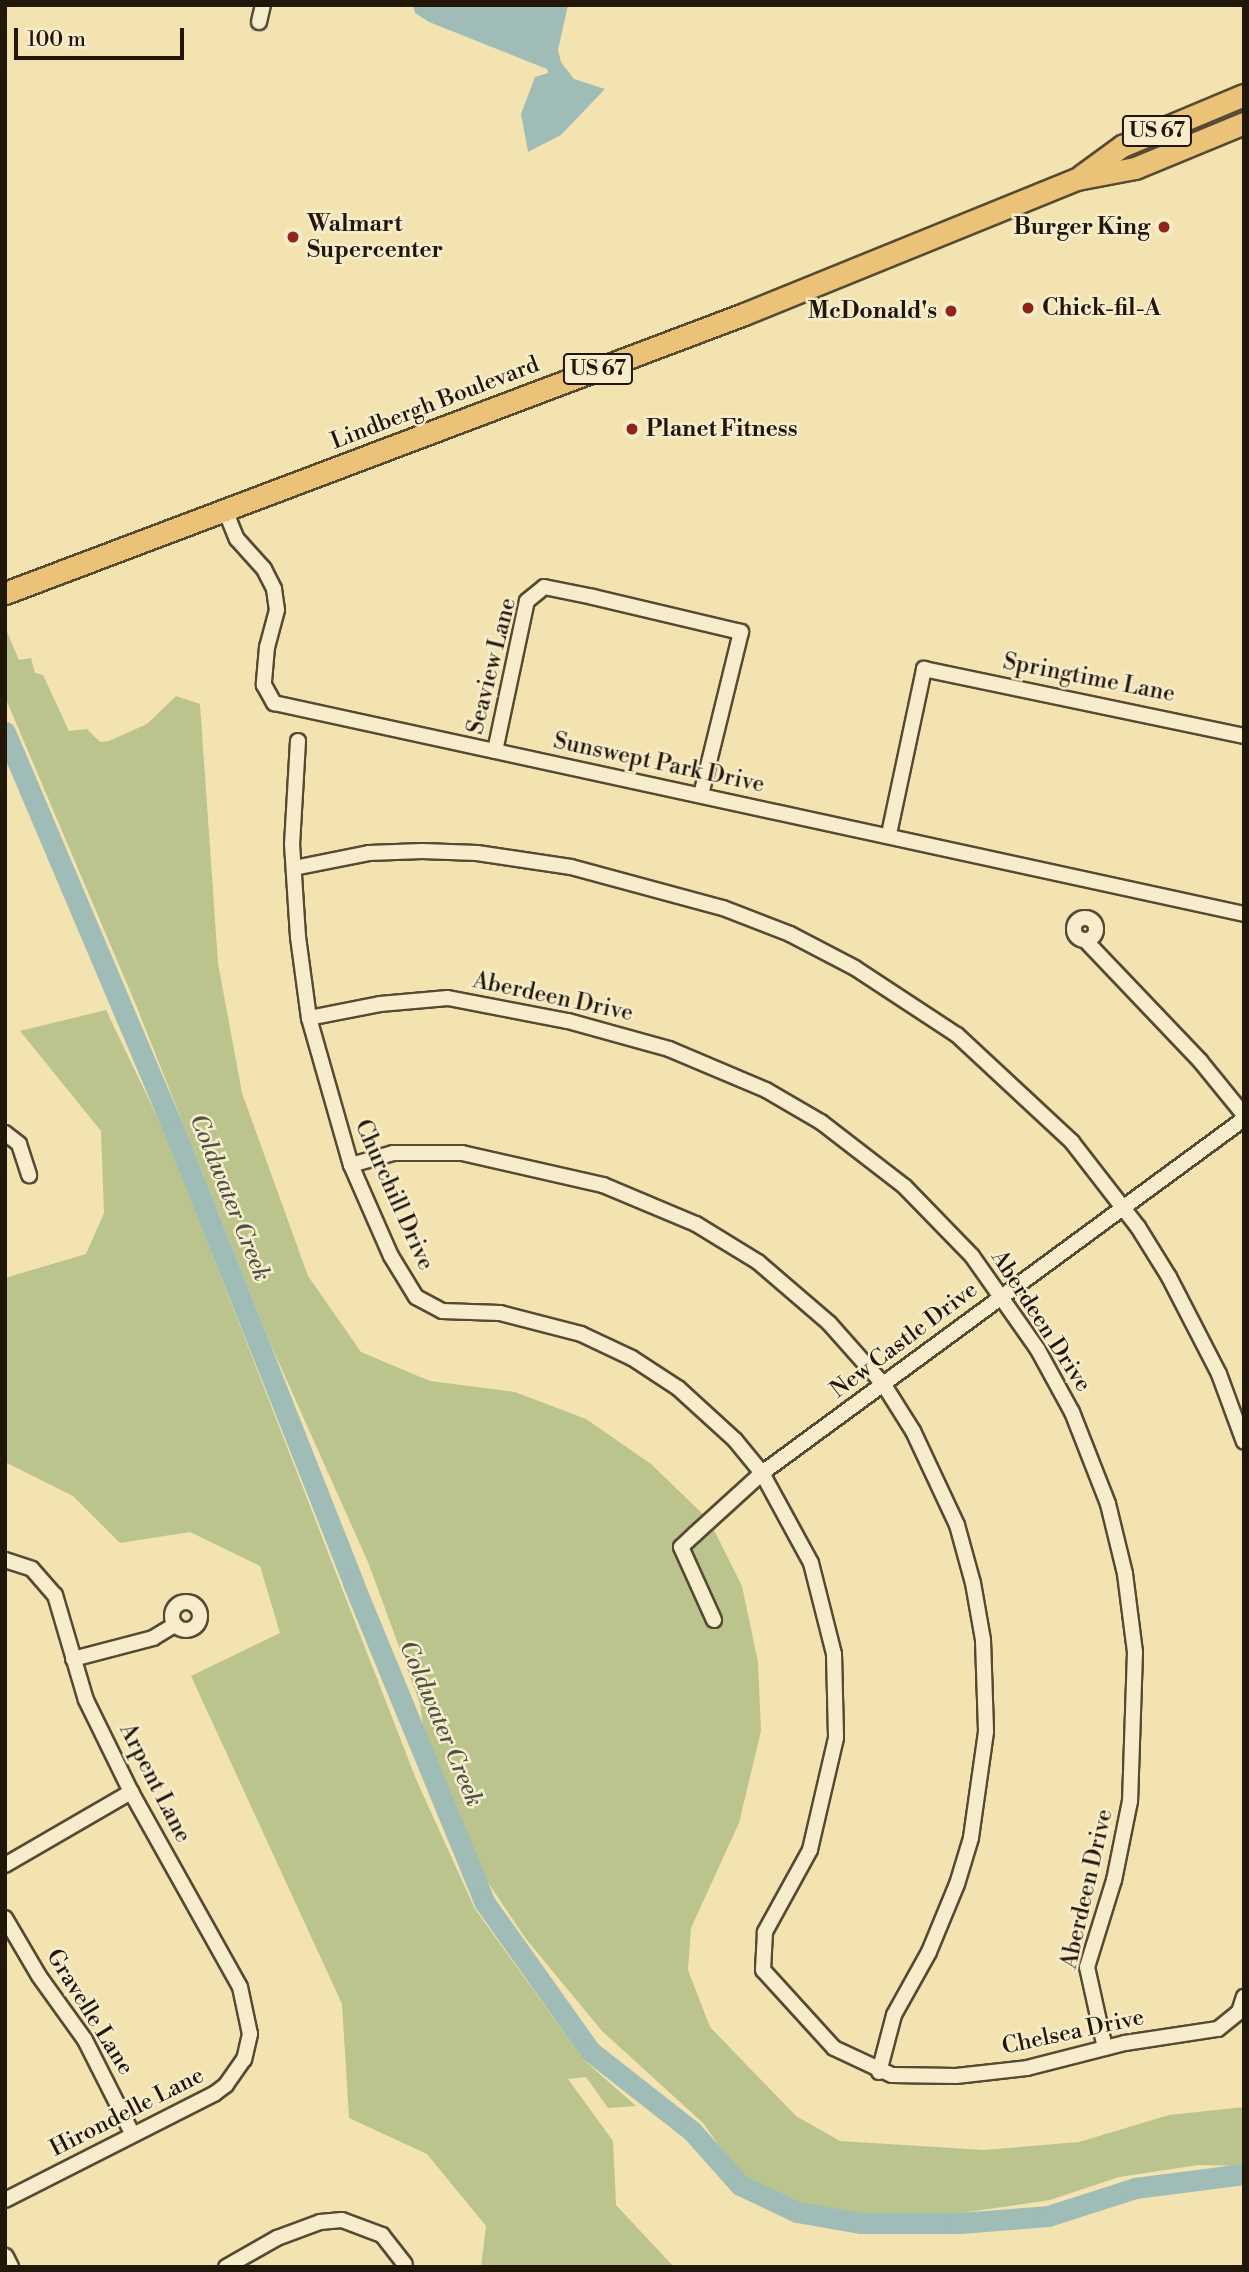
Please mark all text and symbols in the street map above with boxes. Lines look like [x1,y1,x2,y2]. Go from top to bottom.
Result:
scale bar [18,14,187,58]
text: 100 m [27,27,86,53]
road number: US 67 [1120,114,1194,148]
place label: Walmart Supercenter [307,210,443,264]
place label: Burger King [1013,213,1150,241]
marker: Burger King [1156,219,1172,235]
marker: Walmart Supercenter [285,229,301,245]
place label: Chick-fil-A [1042,294,1161,322]
place label: McDonald's [808,297,937,325]
marker: Chick-fil-A [1020,300,1036,316]
marker: McDonald's [943,303,959,319]
street label: Lindbergh Boulevard [327,351,543,455]
road number: US 67 [561,352,635,386]
place label: Planet Fitness [646,415,798,443]
marker: Planet Fitness [624,421,640,437]
street label: Seaview Lane [462,595,522,737]
street label: Springtime Lane [1001,648,1177,708]
street label: Sunswept Park Drive [551,727,767,799]
street label: Aberdeen Drive [470,967,636,1027]
water label: Coldwater Creek [182,1110,276,1286]
street label: Churchill Drive [348,1115,440,1275]
street label: Aberdeen Drive [985,1245,1097,1397]
street label: New Castle Drive [825,1276,983,1404]
water label: Coldwater Creek [392,1637,488,1811]
street label: Arpent Lane [113,1719,197,1847]
street label: Aberdeen Drive [1055,1806,1119,1972]
street label: Gravelle Lane [40,1944,140,2080]
street label: Chelsea Drive [999,2003,1147,2061]
street label: Hirondelle Lane [45,2061,209,2163]

